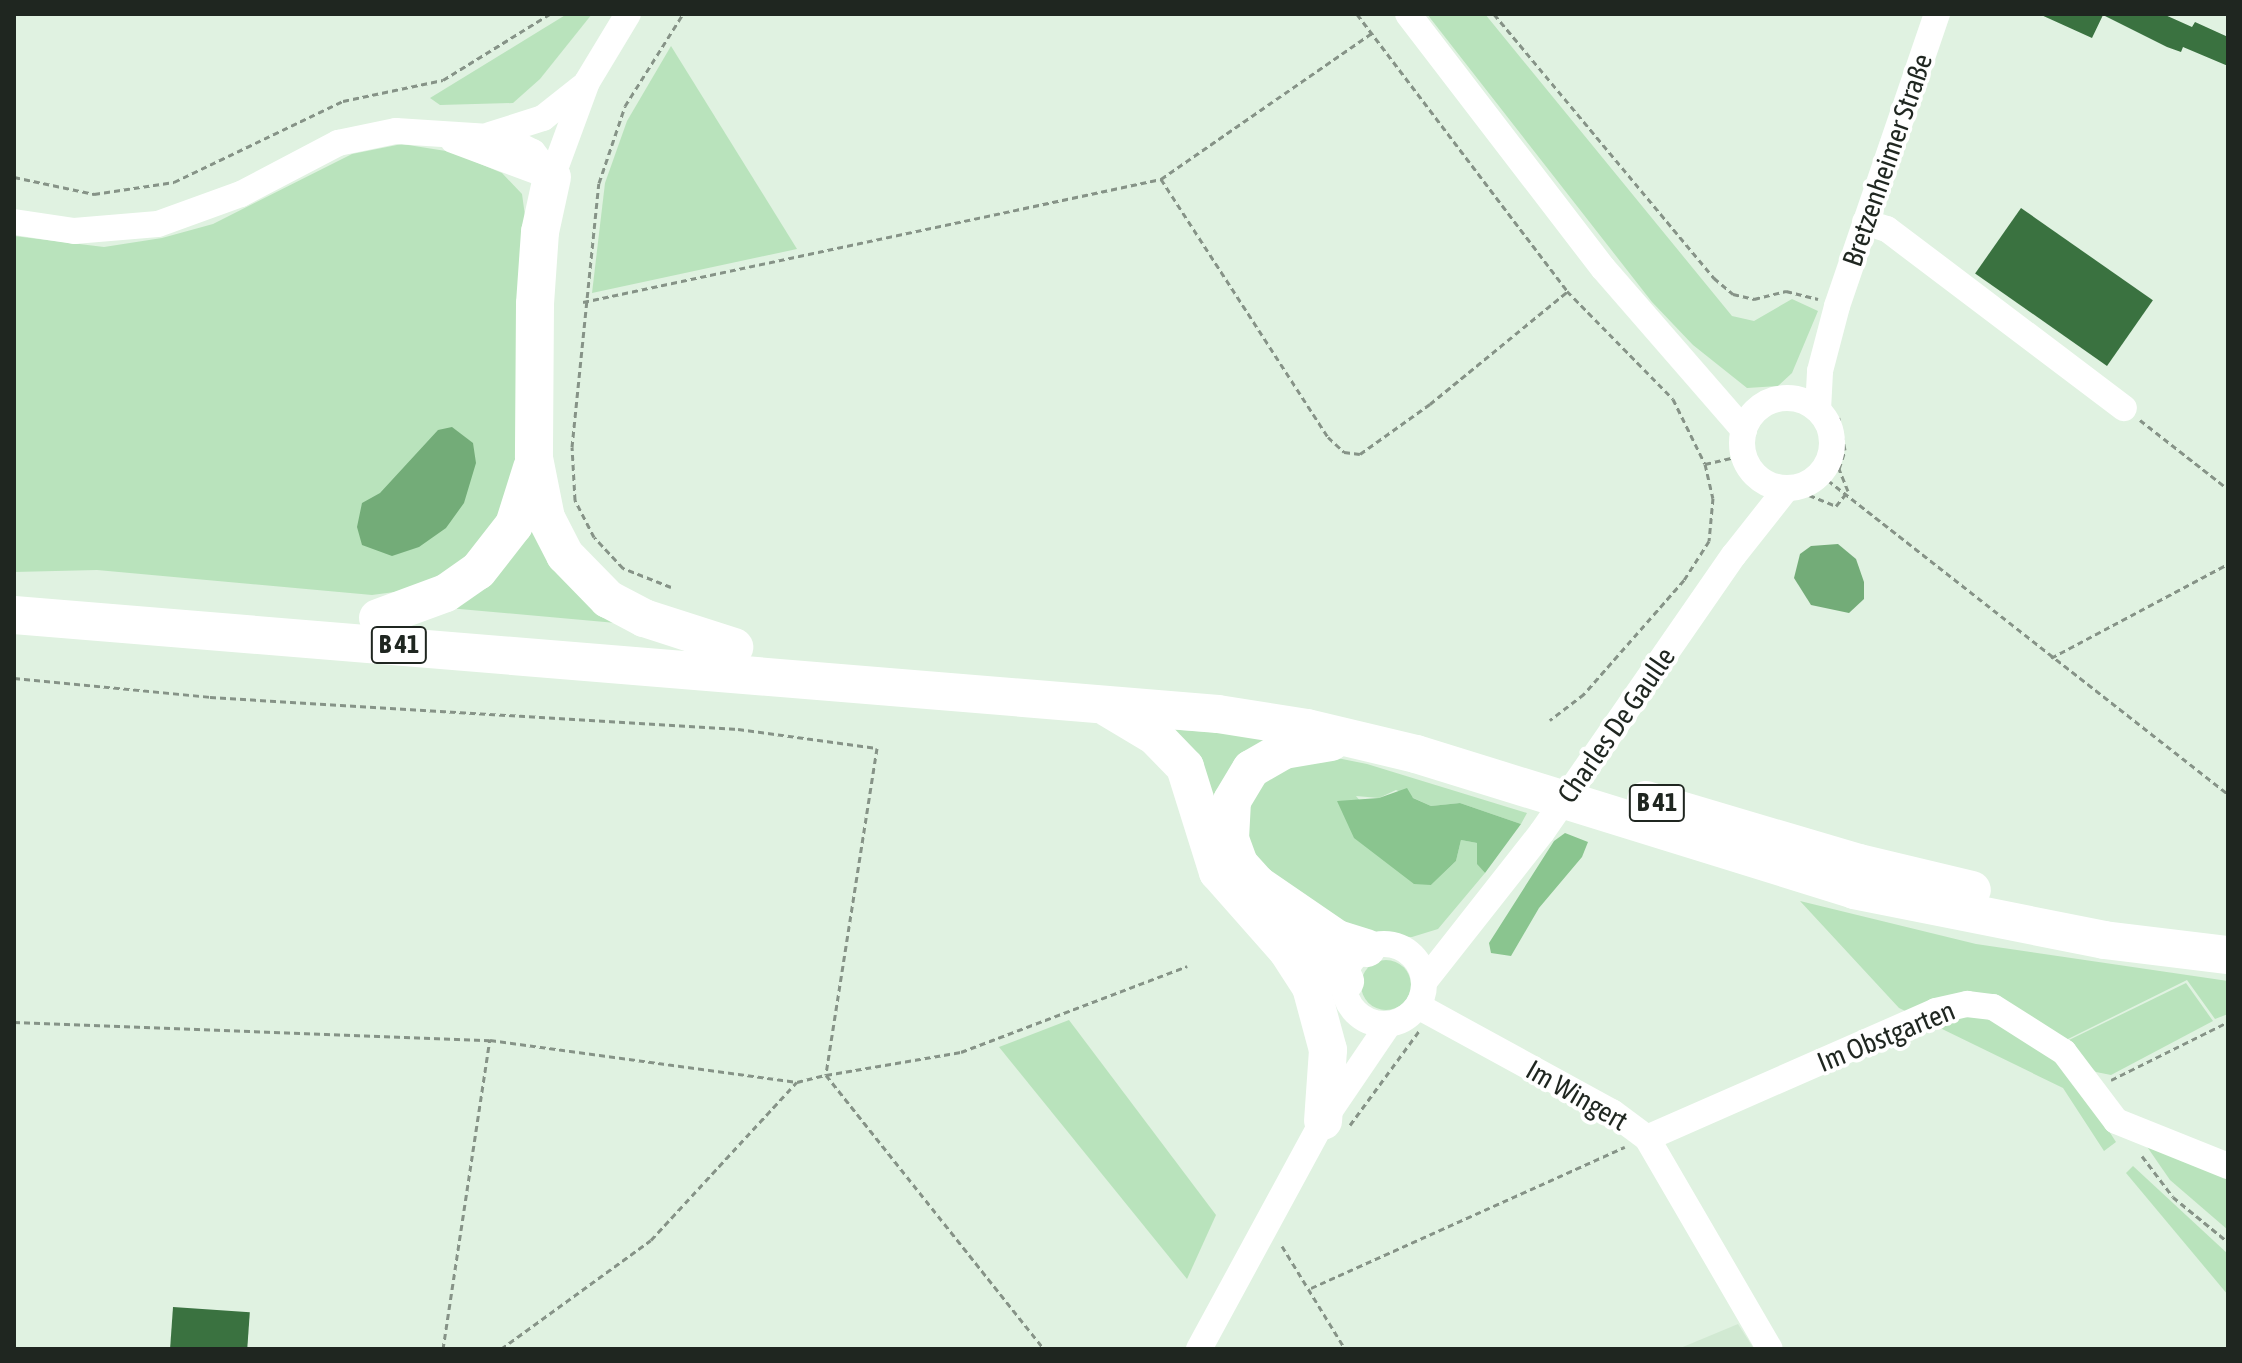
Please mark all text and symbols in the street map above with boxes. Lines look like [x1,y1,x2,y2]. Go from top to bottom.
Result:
street label: Bretzenheimer Straße [1835,49,1939,271]
road number: B 41 [369,623,429,667]
street label: Charles De Gaulle [1550,641,1682,809]
road number: B 41 [1627,781,1687,825]
street label: Im Obstgarten [1812,993,1960,1079]
street label: Im Wingert [1520,1053,1634,1137]

